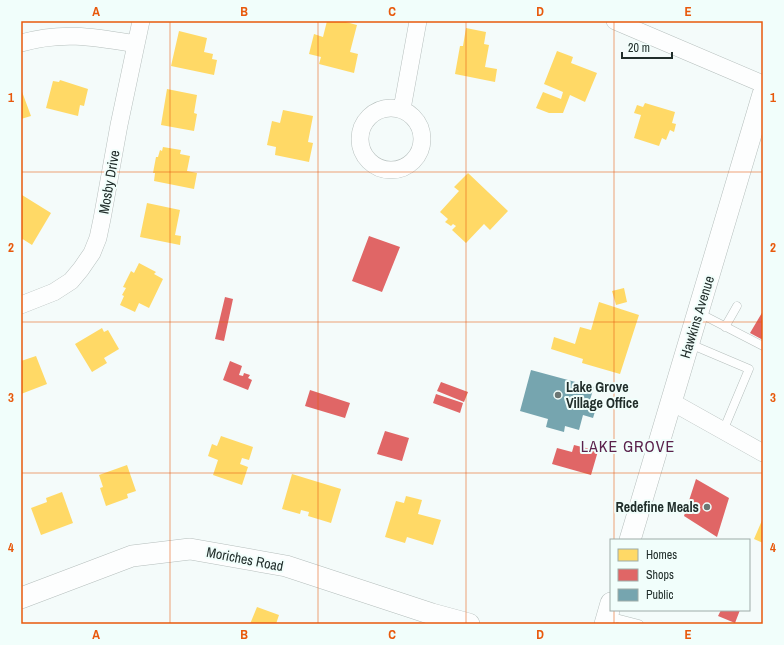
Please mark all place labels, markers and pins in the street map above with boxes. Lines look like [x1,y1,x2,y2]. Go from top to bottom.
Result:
place label: Lake Grove Village Office [566,378,639,412]
marker: Lake Grove Village Office [553,390,563,400]
place label: Redefine Meals [615,498,699,516]
marker: Redefine Meals [702,502,712,512]

